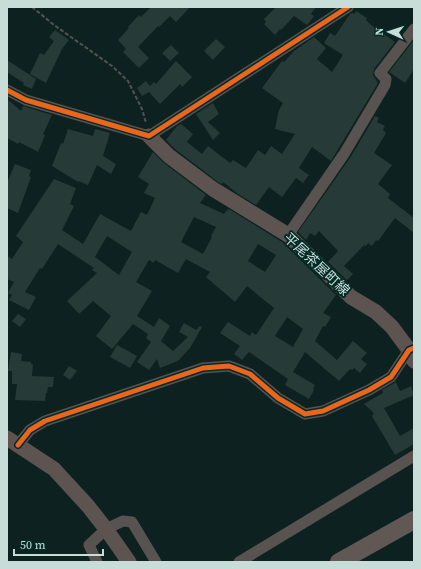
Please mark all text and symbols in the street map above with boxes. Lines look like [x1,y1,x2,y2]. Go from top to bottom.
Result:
north arrow [369,12,409,52]
text: N [372,27,387,36]
street label: 平尾茶屋町線 [279,228,355,300]
scale bar [14,531,103,557]
text: 50 m [20,537,46,553]

